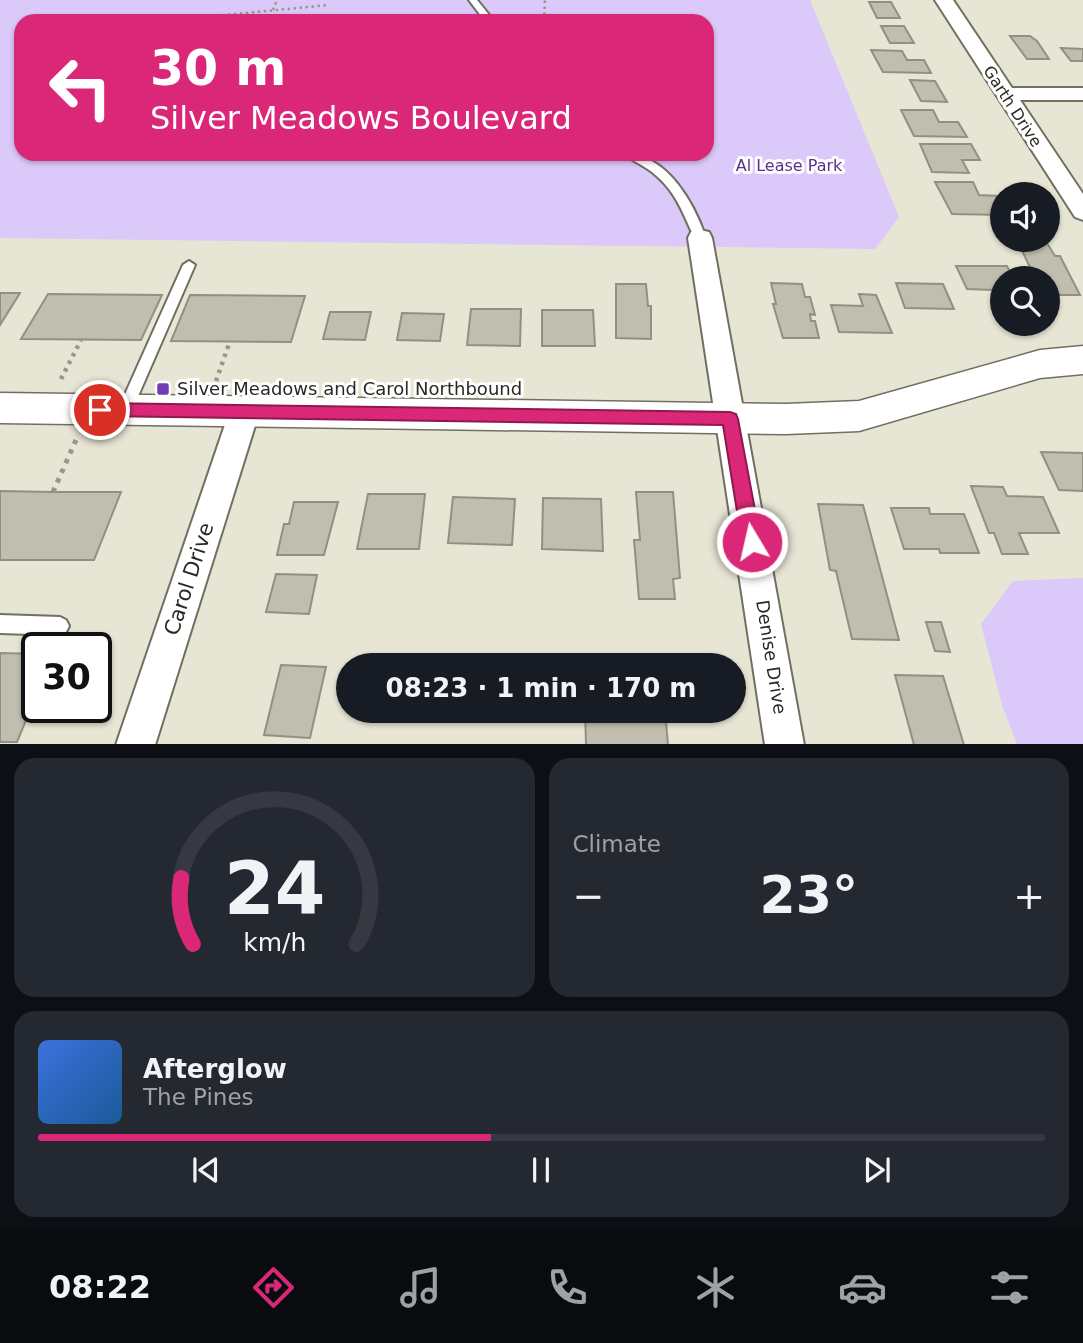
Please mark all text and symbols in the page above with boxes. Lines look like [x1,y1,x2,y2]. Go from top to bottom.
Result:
text: 30 m [150,40,286,97]
icon: left [35,42,126,133]
street label: Garth Drive [979,62,1046,150]
text: Silver Meadows Boulevard [150,99,572,137]
park label: Al Lease Park [736,156,843,175]
map controls [990,182,1060,336]
button: sound [990,182,1060,252]
button: search [990,266,1060,336]
place label: Silver Meadows and Carol Northbound [177,378,522,399]
pin [70,380,130,440]
marker: Silver Meadows and Carol Northbound [155,381,171,397]
icon: arrive [81,391,119,429]
position arrow [715,505,789,579]
street label: Carol Drive [160,520,218,638]
street label: Denise Drive [752,598,791,716]
speed limit sign: 30 [21,632,112,723]
text: 08:23 · 1 min · 170 m [386,673,696,703]
text: Climate [573,831,661,857]
text: 24 [224,846,325,931]
text: 23° [760,865,858,925]
text: − [573,874,604,918]
text: + [1013,874,1045,918]
text: km/h [243,927,306,956]
text: Afterglow [143,1054,287,1084]
text: The Pines [143,1084,254,1110]
icon: previous [187,1151,225,1189]
icon: pause [522,1151,560,1189]
icon: next [858,1151,896,1189]
icon: directions [249,1263,298,1312]
icon: music [396,1263,445,1312]
icon: phone [543,1263,592,1312]
icon: climate [691,1263,740,1312]
icon: car [838,1263,887,1312]
icon: filters [985,1263,1034,1312]
text: 08:22 [49,1268,151,1306]

